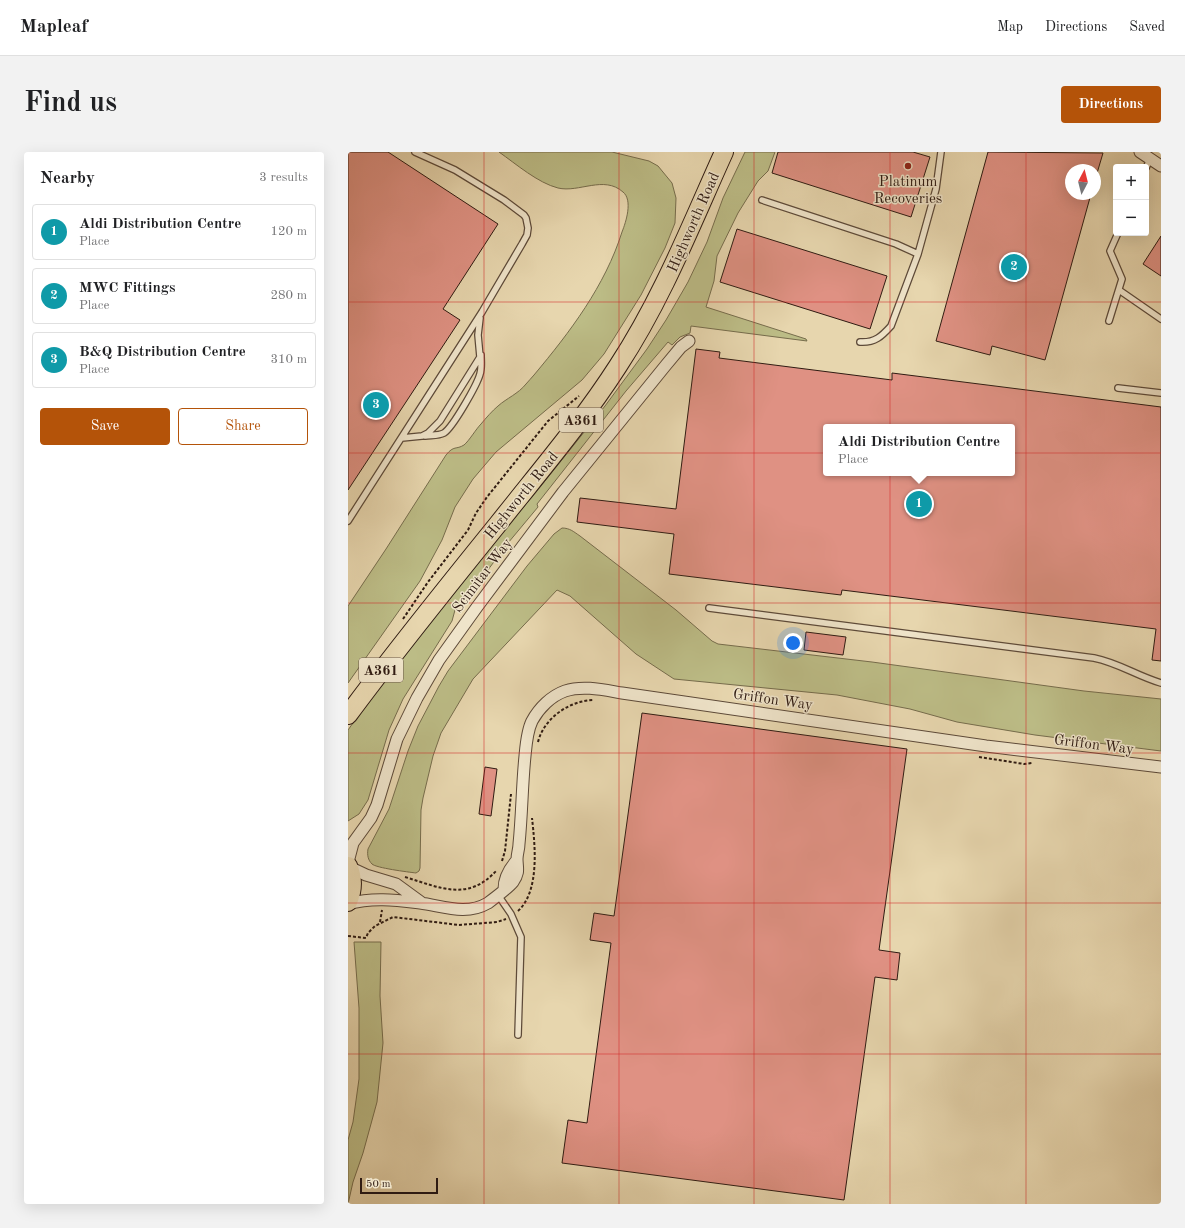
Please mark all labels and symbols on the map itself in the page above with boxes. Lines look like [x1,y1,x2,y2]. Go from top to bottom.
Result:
marker: Platinum Recoveries [903,161,913,171]
north arrow [1065,164,1101,200]
street label: Highworth Road [666,170,723,275]
place label: Platinum Recoveries [874,175,942,207]
pin: 2 [1001,252,1027,282]
pin: 3 [363,390,389,420]
road number: A361 [559,408,603,432]
street label: Highworth Road [482,449,562,543]
pin: 1 [906,489,932,519]
street label: Scimitar Way [450,536,516,616]
your location [783,633,803,653]
road number: A361 [359,658,403,682]
street label: Griffon Way [732,687,814,714]
street label: Griffon Way [1053,733,1135,758]
scale bar [360,1176,438,1195]

